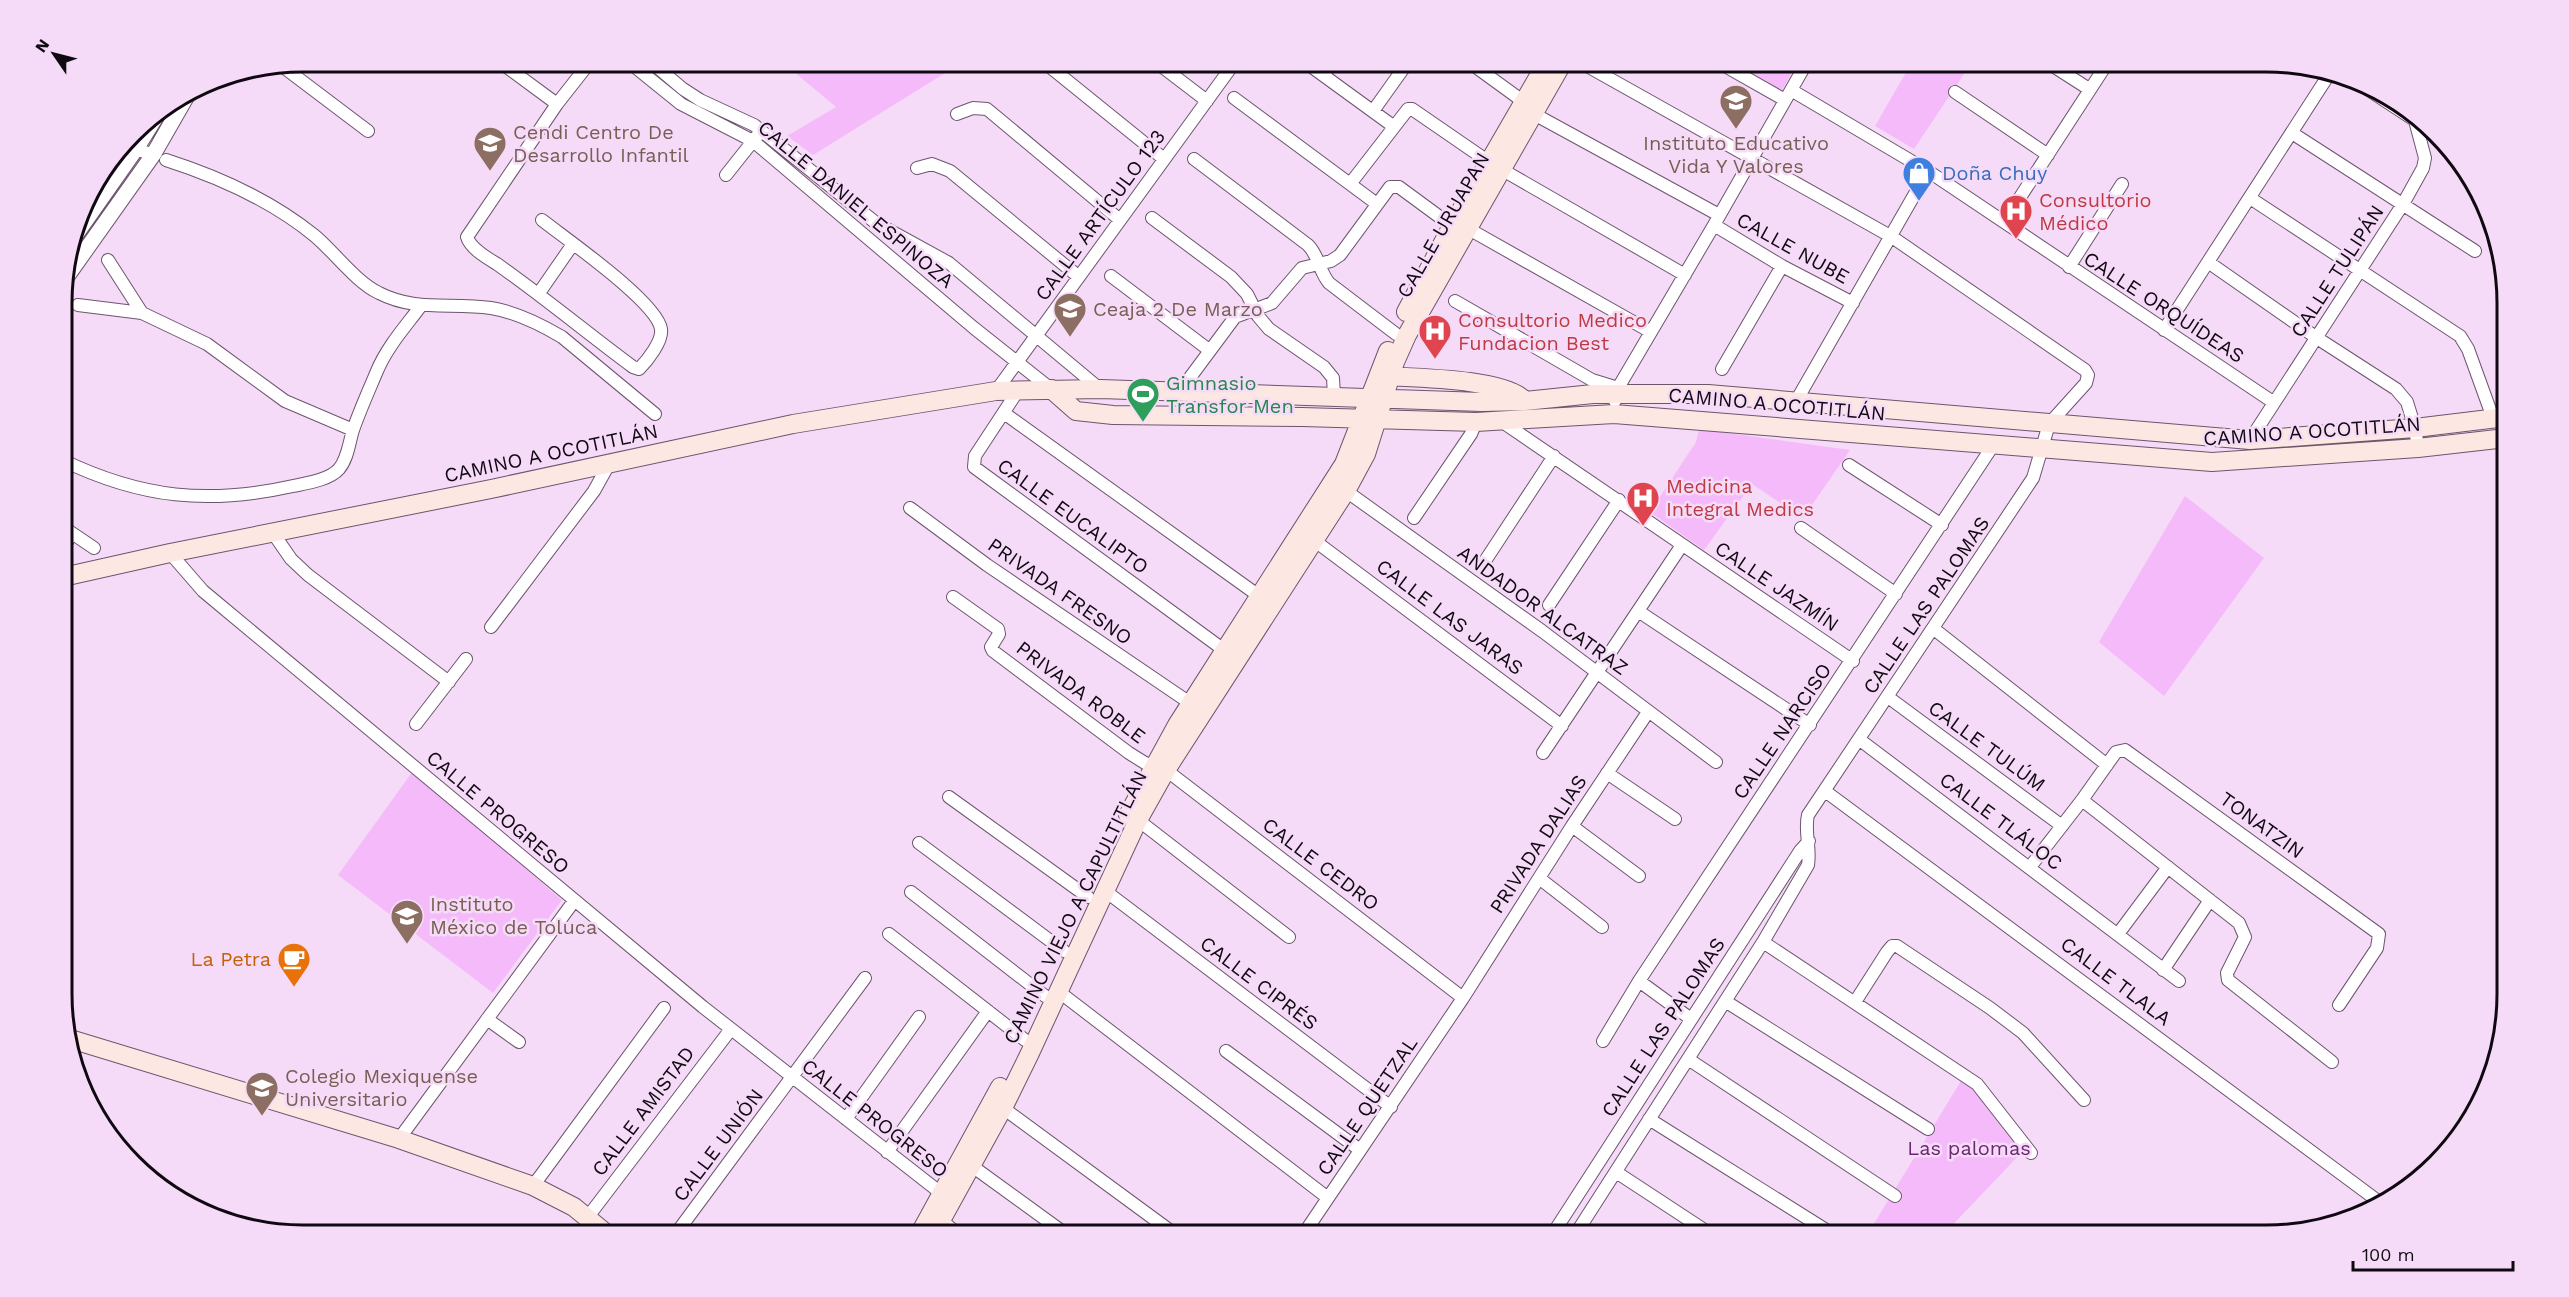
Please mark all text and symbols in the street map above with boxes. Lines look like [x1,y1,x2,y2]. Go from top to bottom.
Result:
north arrow [24,24,84,84]
text: N [31,35,53,56]
school or university icon: Instituto Educativo Vida Y Valores [1718,83,1754,130]
street label: CALLE DANIEL ESPINOZA [753,115,959,293]
place label: Cendi Centro De Desarrollo Infantil [513,120,689,167]
school or university icon: Cendi Centro De Desarrollo Infantil [472,125,508,172]
street label: CALLE ARTÍCULO 123 [1030,125,1170,305]
place label: Instituto Educativo Vida Y Valores [1643,131,1829,178]
street label: CALLE URUAPAN [1392,148,1494,302]
shop icon: Doña Chuy [1901,155,1937,202]
place label: Doña Chuy [1942,161,2048,185]
place label: Consultorio Médico [2039,188,2152,235]
hospital icon: Consultorio Médico [1998,193,2034,240]
street label: CALLE TULIPÁN [2285,200,2389,342]
street label: CALLE NUBE [1732,207,1854,289]
street label: CALLE ORQUÍDEAS [2079,246,2249,368]
school or university icon: Ceaja 2 De Marzo [1052,291,1088,338]
place label: Ceaja 2 De Marzo [1093,297,1263,321]
place label: Consultorio Medico Fundacion Best [1458,308,1647,355]
hospital icon: Consultorio Medico Fundacion Best [1417,313,1453,360]
place label: Gimnasio Transfor Men [1166,371,1294,418]
sports icon: Gimnasio Transfor Men [1125,376,1161,423]
street label: CAMINO A OCOTITLÁN [1667,383,1887,425]
street label: CAMINO A OCOTITLÁN [2202,411,2422,451]
street label: CAMINO A OCOTITLÁN [442,419,660,487]
street label: CALLE EUCALIPTO [993,453,1153,579]
place label: Medicina Integral Medics [1666,474,1814,521]
hospital icon: Medicina Integral Medics [1625,480,1661,527]
street label: CALLE LAS PALOMAS [1858,512,1994,698]
street label: PRIVADA FRESNO [983,532,1137,650]
street label: CALLE JAZMÍN [1710,536,1844,636]
street label: ANDADOR ALCATRAZ [1453,540,1633,680]
street label: CALLE LAS JARAS [1372,554,1528,680]
street label: PRIVADA ROBLE [1012,636,1150,748]
street label: CALLE NARCISO [1728,658,1836,804]
street label: CALLE TULÚM [1924,695,2050,797]
street label: CALLE PROGRESO [422,745,574,879]
street label: CAMINO VIEJO A CAPULTITLÁN [998,766,1152,1048]
street label: CALLE TLÁLOC [1935,767,2067,875]
street label: PRIVADA DALIAS [1484,770,1592,918]
street label: TONATZIN [2215,786,2309,864]
street label: CALLE CEDRO [1258,812,1384,916]
place label: Instituto México de Toluca [430,892,597,939]
school or university icon: Instituto México de Toluca [389,898,425,945]
street label: CALLE CIPRÉS [1195,931,1323,1035]
street label: CALLE TLALA [2056,932,2176,1030]
street label: CALLE LAS PALOMAS [1596,933,1730,1121]
cafe icon: La Petra [276,941,312,988]
place label: La Petra [191,947,271,971]
street label: CALLE QUETZAL [1312,1032,1422,1180]
street label: CALLE AMISTAD [586,1042,700,1180]
street label: CALLE PROGRESO [797,1053,953,1183]
place label: Colegio Mexiquense Universitario [285,1064,478,1111]
school or university icon: Colegio Mexiquense Universitario [244,1070,280,1117]
street label: CALLE UNIÓN [668,1084,768,1206]
park label: Las palomas [1907,1136,2031,1160]
scale bar [2353,1234,2514,1272]
text: 100 m [2362,1244,2415,1265]

